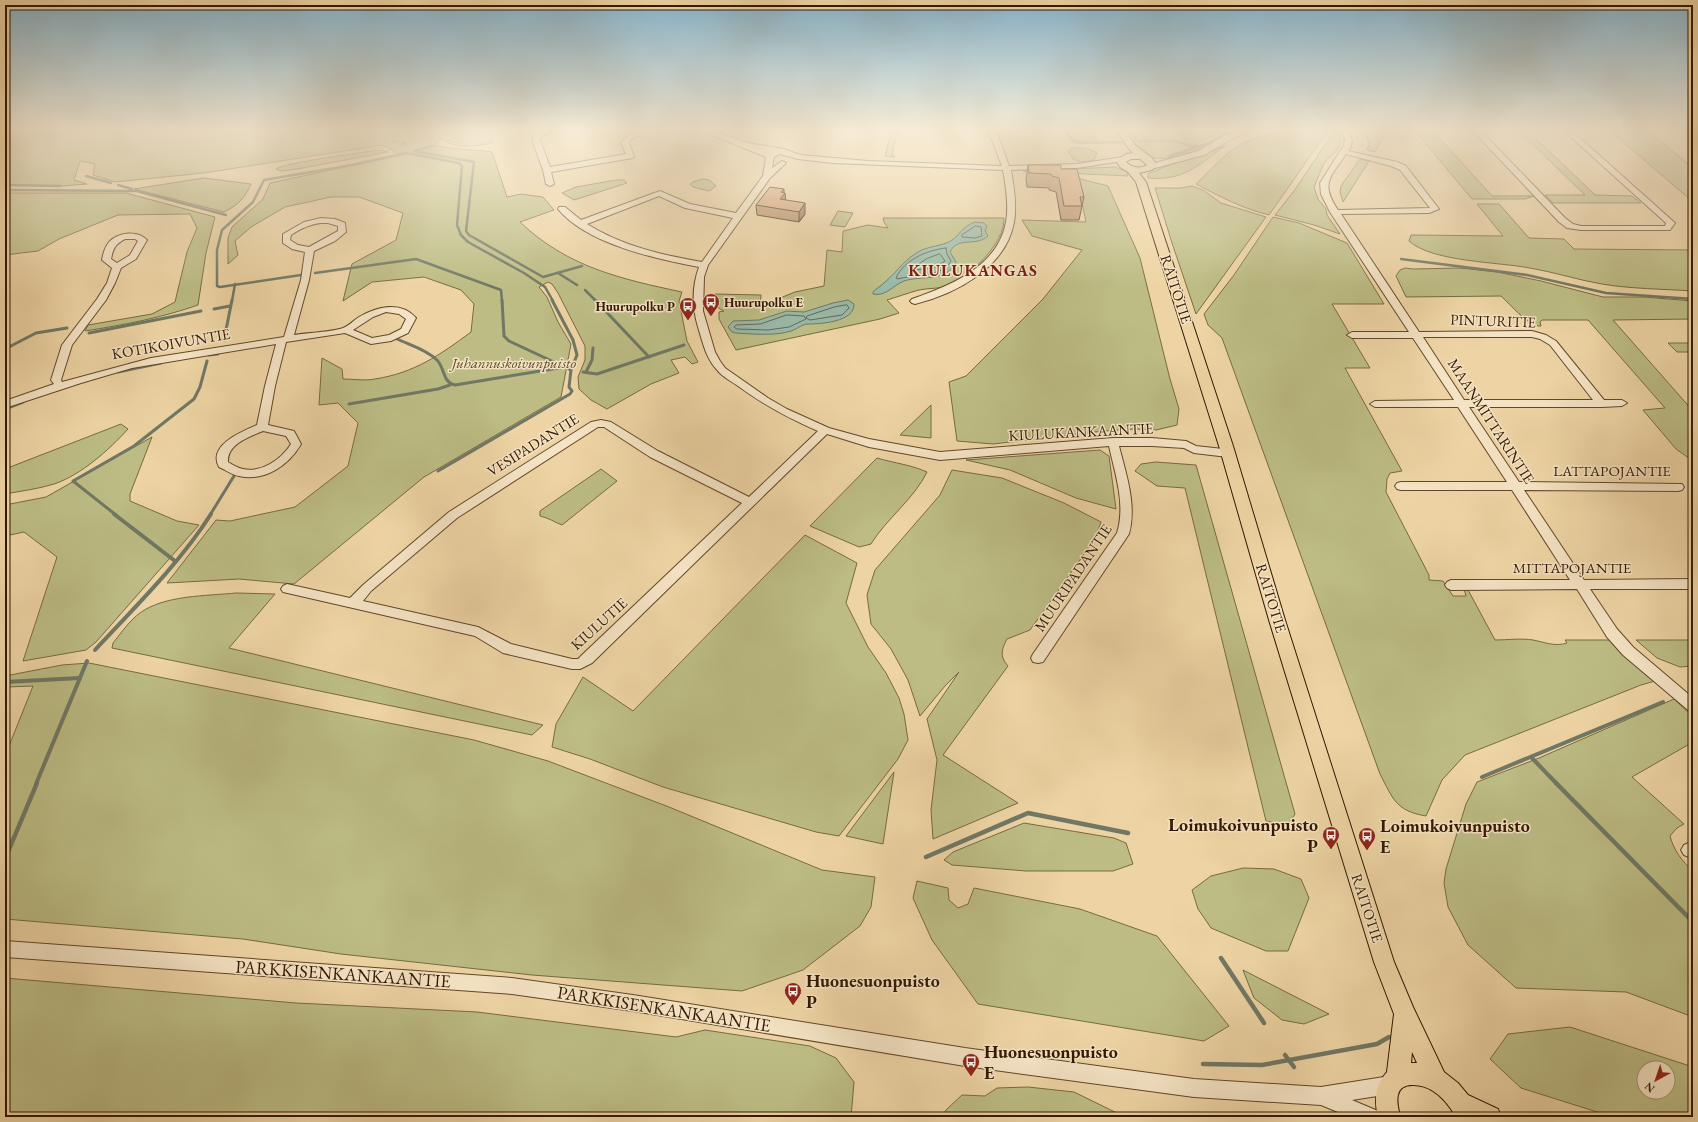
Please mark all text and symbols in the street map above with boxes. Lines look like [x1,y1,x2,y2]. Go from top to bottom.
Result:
street label: RAITOTIE [1156,252,1197,326]
district label: KIULUKANGAS [908,260,1038,281]
bus stop icon: Huurupolku E [701,292,721,317]
place label: Huurupolku E [724,294,804,311]
bus stop icon: Huurupolku P [678,296,698,321]
place label: Huurupolku P [595,298,675,315]
street label: PINTURITIE [1450,310,1537,332]
street label: KOTIKOIVUNTIE [110,324,232,363]
park label: Juhannuskoivunpuisto [449,353,576,372]
street label: MAANMITTARINTIE [1444,355,1539,487]
street label: VESIPADANTIE [483,409,583,480]
street label: KIULUKANKAANTIE [1008,418,1154,445]
street label: LATTAPOJANTIE [1553,461,1671,480]
street label: MUURIPADANTIE [1030,520,1116,635]
street label: MITTAPOJANTIE [1513,558,1632,577]
street label: RAITOTIE [1252,561,1291,635]
street label: KIULUTIE [566,593,631,654]
place label: Loimukoivunpuisto P [1168,813,1318,857]
place label: Loimukoivunpuisto E [1380,814,1530,858]
bus stop icon: Loimukoivunpuisto P [1321,825,1341,850]
bus stop icon: Loimukoivunpuisto E [1357,826,1377,851]
street label: RAITOTIE [1347,871,1388,945]
street label: PARKKISENKANKAANTIE [235,955,451,992]
place label: Huonesuonpuisto P [806,969,940,1013]
street label: PARKKISENKANKAANTIE [556,980,772,1037]
bus stop icon: Huonesuonpuisto P [783,981,803,1006]
place label: Huonesuonpuisto E [984,1040,1118,1084]
bus stop icon: Huonesuonpuisto E [961,1052,981,1077]
north arrow [1636,1060,1676,1100]
text: N [1642,1079,1657,1096]

